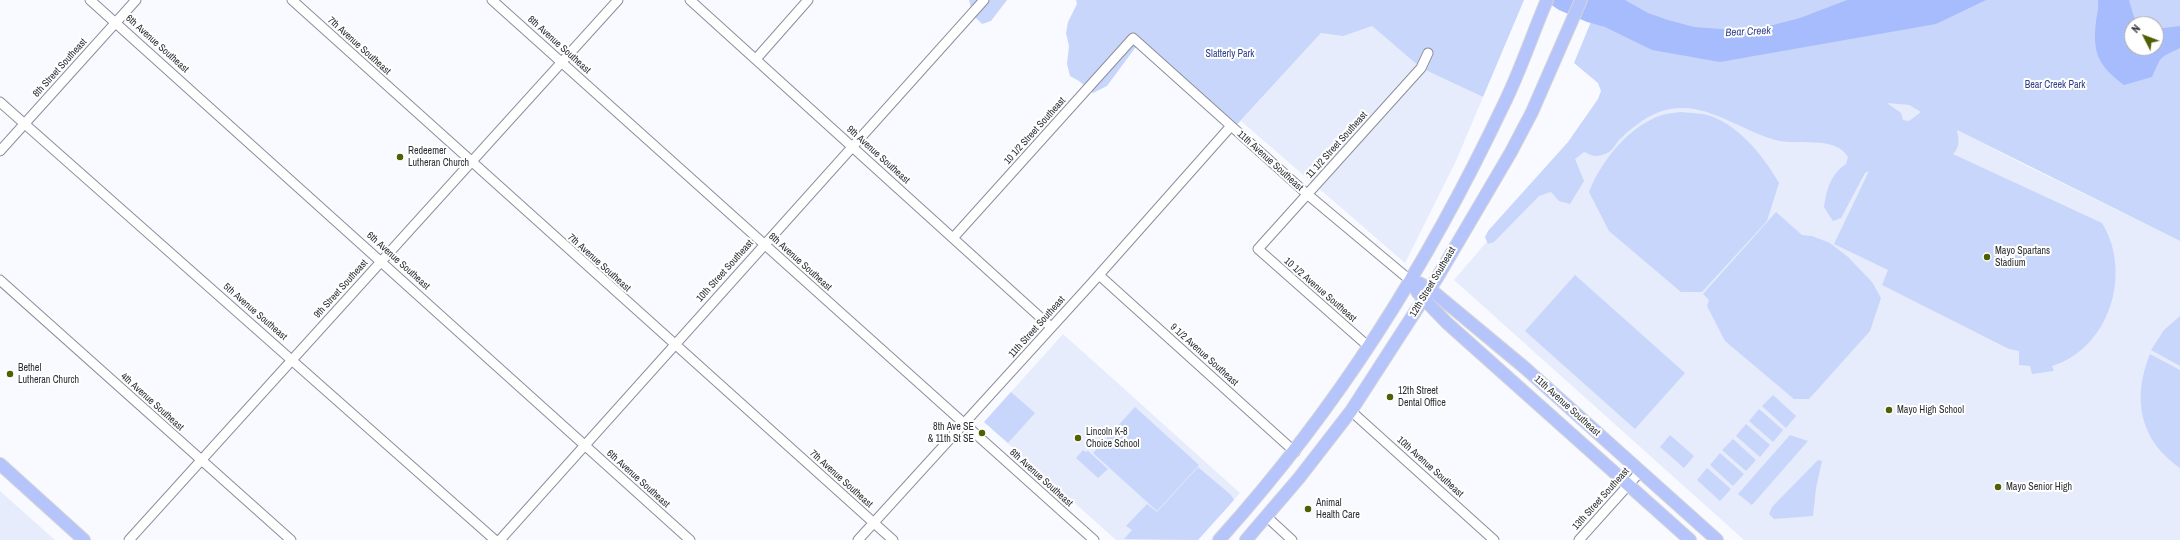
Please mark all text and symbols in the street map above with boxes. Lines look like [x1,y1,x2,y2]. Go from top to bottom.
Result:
street label: 6th Avenue Southeast [123,13,191,75]
street label: 8th Avenue Southeast [525,14,593,76]
street label: 7th Avenue Southeast [325,15,393,77]
north arrow [2124,16,2164,56]
text: N [2128,22,2143,36]
water label: Bear Creek [1725,24,1771,40]
street label: 8th Street Southeast [31,36,89,100]
park label: Slatterly Park [1206,48,1254,60]
park label: Bear Creek Park [2025,79,2085,91]
street label: 10 1/2 Street Southeast [1002,95,1068,167]
street label: 11 1/2 Street Southeast [1304,109,1370,181]
street label: 9th Avenue Southeast [844,124,912,186]
street label: 11th Avenue Southeast [1235,128,1305,194]
place label: Redeemer Lutheran Church [408,145,469,168]
marker: Redeemer Lutheran Church [395,152,405,162]
street label: 6th Avenue Southeast [364,230,432,292]
street label: 8th Avenue Southeast [766,231,834,293]
street label: 7th Avenue Southeast [565,232,633,294]
street label: 10th Street Southeast [694,238,756,304]
street label: 12th Street Southeast [1407,245,1459,319]
place label: Mayo Spartans Stadium [1995,245,2050,268]
marker: Mayo Spartans Stadium [1982,252,1992,262]
street label: 10 1/2 Avenue Southeast [1281,255,1359,325]
street label: 9th Street Southeast [312,257,370,321]
street label: 5th Avenue Southeast [221,281,289,343]
street label: 11th Street Southeast [1006,294,1068,360]
street label: 9 1/2 Avenue Southeast [1168,321,1240,389]
place label: Bethel Lutheran Church [18,362,79,386]
marker: Bethel Lutheran Church [5,369,15,379]
street label: 4th Avenue Southeast [118,371,186,433]
street label: 11th Avenue Southeast [1532,373,1602,439]
place label: 12th Street Dental Office [1398,385,1446,408]
marker: 12th Street Dental Office [1385,392,1395,402]
place label: Mayo High School [1897,404,1964,416]
marker: Mayo High School [1884,405,1894,415]
place label: 8th Ave SE & 11th St SE [928,421,974,444]
place label: Lincoln K-8 Choice School [1086,426,1139,450]
marker: 8th Ave SE & 11th St SE [977,428,987,438]
marker: Lincoln K-8 Choice School [1073,433,1083,443]
street label: 10th Avenue Southeast [1394,434,1466,500]
street label: 8th Avenue Southeast [1007,447,1075,509]
street label: 6th Avenue Southeast [604,448,672,510]
street label: 7th Avenue Southeast [807,448,875,510]
street label: 13th Street Southeast [1570,466,1632,532]
place label: Mayo Senior High [2006,481,2072,493]
marker: Mayo Senior High [1993,482,2003,492]
place label: Animal Health Care [1316,497,1360,520]
marker: Animal Health Care [1303,504,1313,514]

